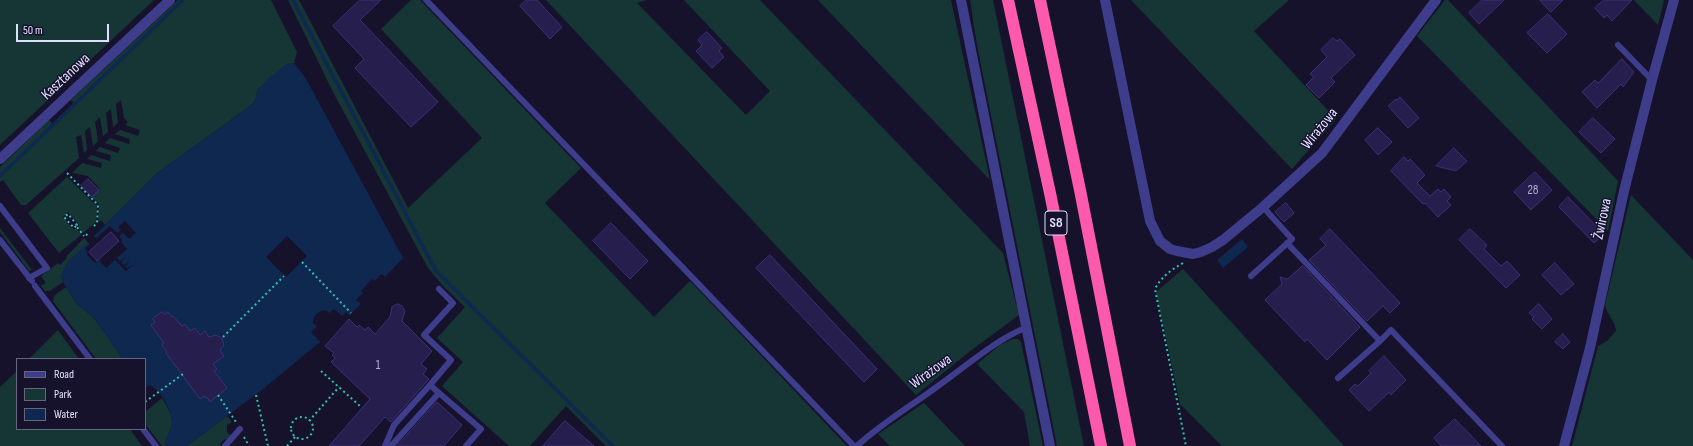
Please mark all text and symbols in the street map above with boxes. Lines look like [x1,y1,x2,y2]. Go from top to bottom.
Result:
scale bar [18,16,111,42]
text: 50 m [23,23,43,38]
street label: Kasztanowa [38,50,94,104]
street label: Wirażowa [1298,105,1342,153]
house number: 28 [1527,183,1539,199]
street label: Żwirowa [1590,197,1616,241]
road number: S8 [1045,211,1067,235]
street label: Wirażowa [906,351,956,393]
legend [16,358,146,430]
house number: 1 [376,358,380,374]
text: Road [54,367,74,382]
text: Park [54,387,72,402]
text: Water [54,407,78,422]

